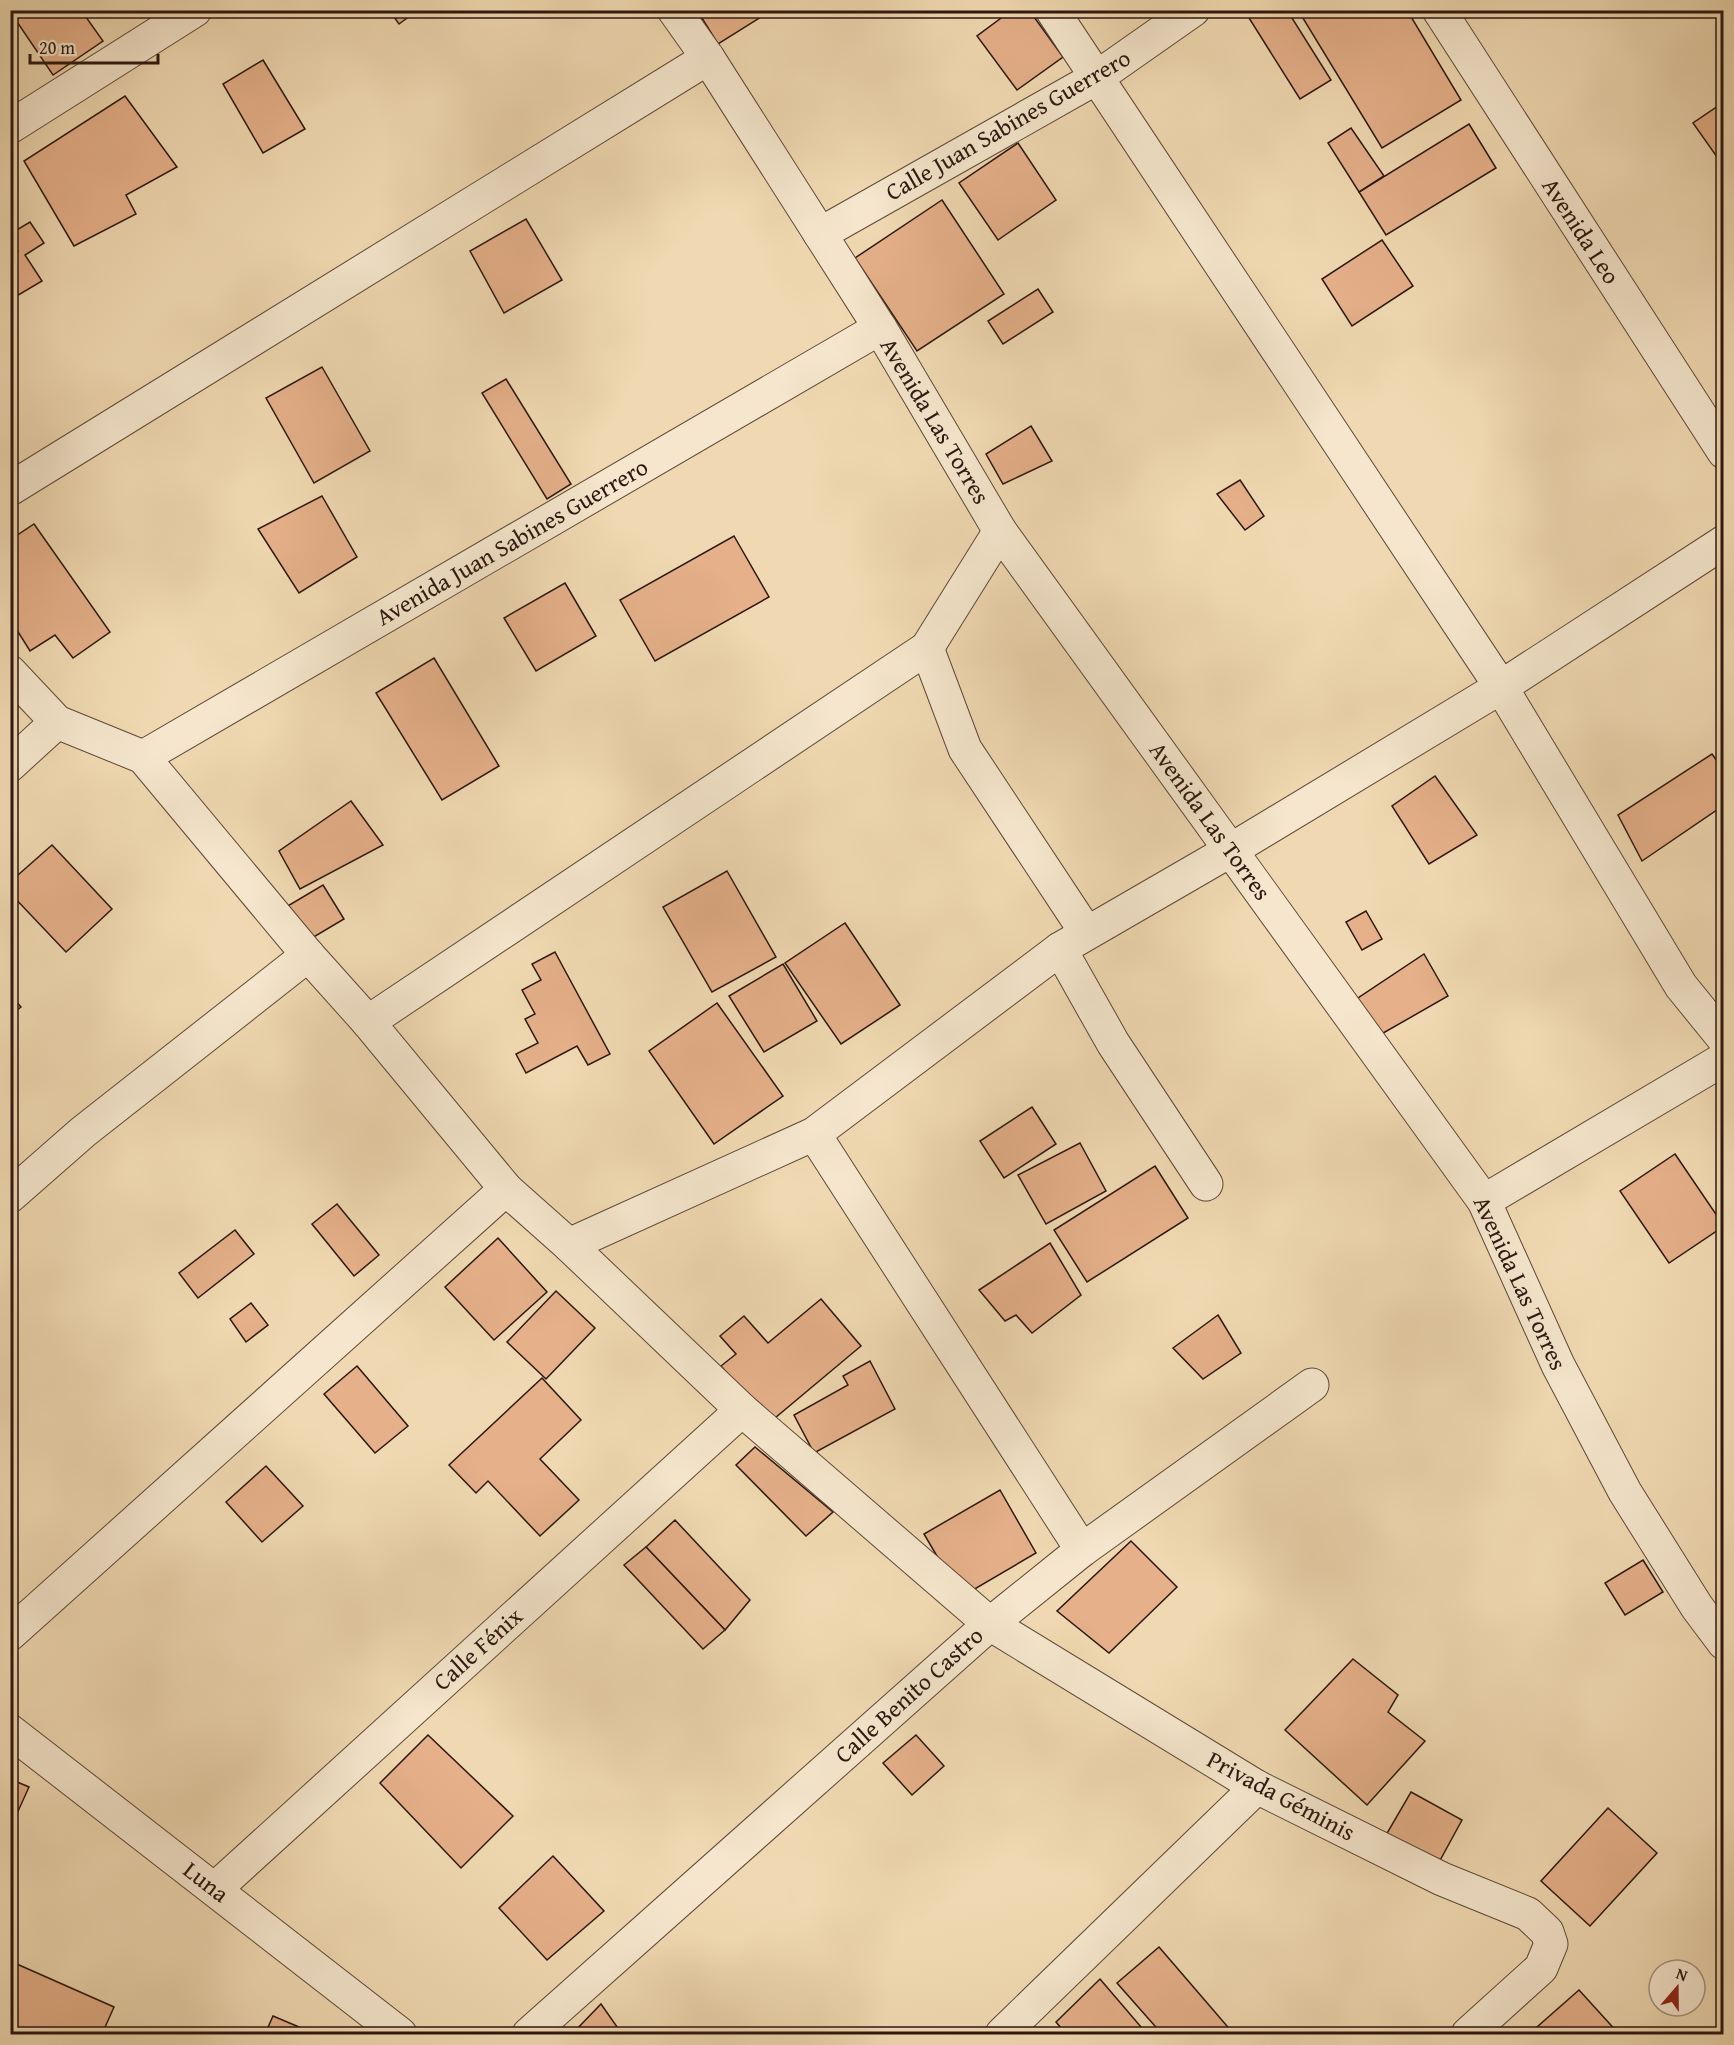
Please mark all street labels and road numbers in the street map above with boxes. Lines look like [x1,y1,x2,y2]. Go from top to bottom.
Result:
street label: Calle Juan Sabines Guerrero [879,40,1137,209]
street label: Avenida Leo [1534,171,1629,291]
street label: Avenida Las Torres [872,331,999,511]
street label: Avenida Juan Sabines Guerrero [369,449,654,634]
street label: Avenida Las Torres [1141,734,1280,907]
street label: Avenida Las Torres [1465,1190,1576,1376]
street label: Calle Fénix [425,1598,531,1698]
street label: Calle Benito Castro [826,1618,991,1771]
street label: Privada Géminis [1201,1742,1362,1849]
street label: Luna [176,1853,237,1911]

